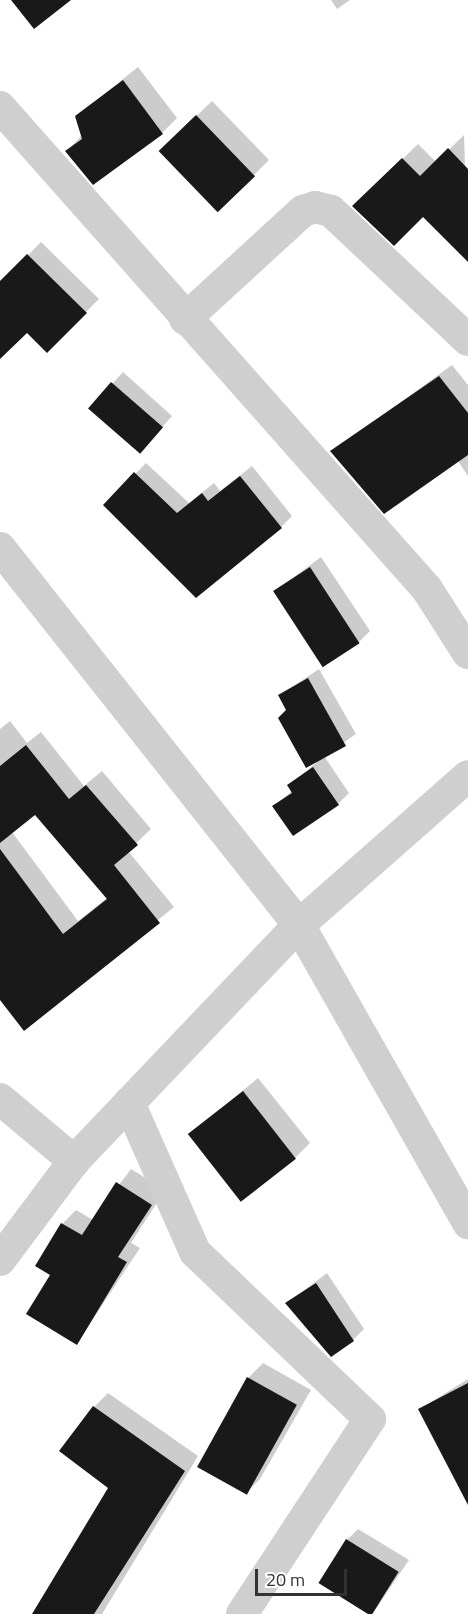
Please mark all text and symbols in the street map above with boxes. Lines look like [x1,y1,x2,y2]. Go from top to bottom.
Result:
scale bar [258,1557,350,1595]
text: 20 m [266,1566,305,1593]

